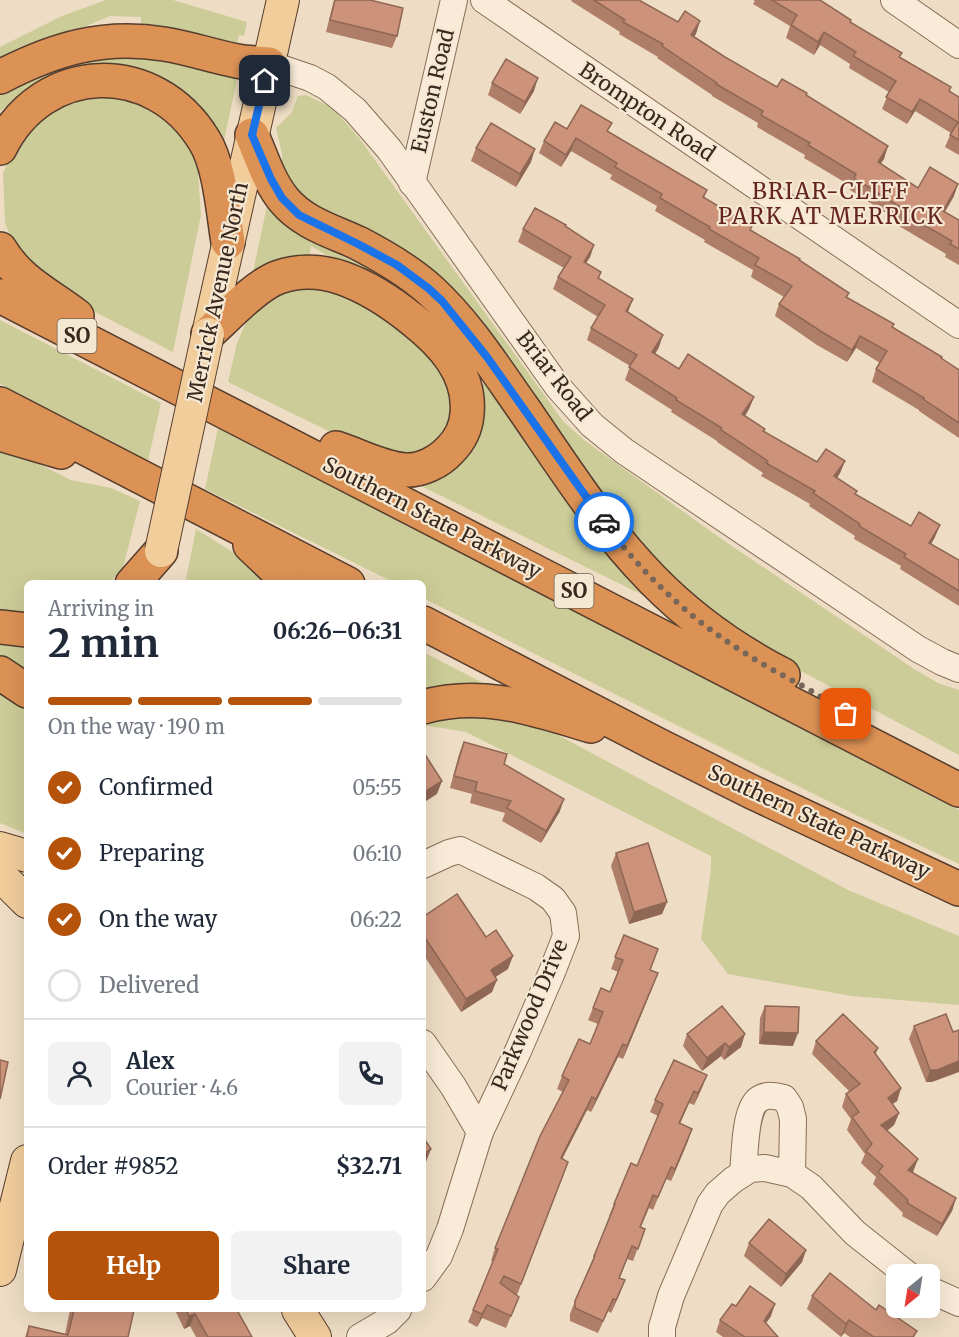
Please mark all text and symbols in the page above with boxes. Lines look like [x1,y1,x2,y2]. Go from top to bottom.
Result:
street label: Euston Road [405,26,460,156]
pin [239,55,290,106]
street label: Brompton Road [574,56,721,167]
icon: home [248,64,281,97]
district label: BRIAR-CLIFF PARK AT MERRICK [718,177,944,230]
street label: Merrick Avenue North [181,179,254,404]
road number: SO [58,319,97,353]
street label: Briar Road [511,325,598,426]
street label: Southern State Parkway [318,451,547,585]
courier [574,492,634,552]
icon: car [588,506,621,539]
road number: SO [554,574,594,608]
text: Arriving in [48,596,154,621]
text: 06:26–06:31 [273,617,402,645]
text: 2 min [48,619,159,668]
pin [820,688,871,739]
icon: bag [829,697,862,730]
text: On the way · 190 m [48,714,225,739]
street label: Southern State Parkway [704,758,935,885]
icon: check [48,771,81,804]
text: Confirmed [99,773,213,801]
text: 05:55 [352,775,402,800]
icon: check [48,837,81,870]
text: Preparing [99,839,204,867]
text: 06:10 [352,841,402,866]
icon: check [48,903,81,936]
text: On the way [99,905,217,933]
text: 06:22 [350,907,402,932]
street label: Parkwood Drive [485,935,574,1095]
text: Delivered [99,971,199,999]
button: person [48,1042,111,1105]
button: phone [339,1042,402,1105]
text: Alex [126,1047,175,1075]
text: Courier · 4.6 [126,1075,238,1100]
text: Order #9852 [48,1152,179,1180]
text: $32.71 [336,1152,402,1180]
button: Help [48,1231,219,1300]
button: Share [231,1231,402,1300]
north arrow [886,1264,940,1318]
map controls [886,1264,940,1318]

